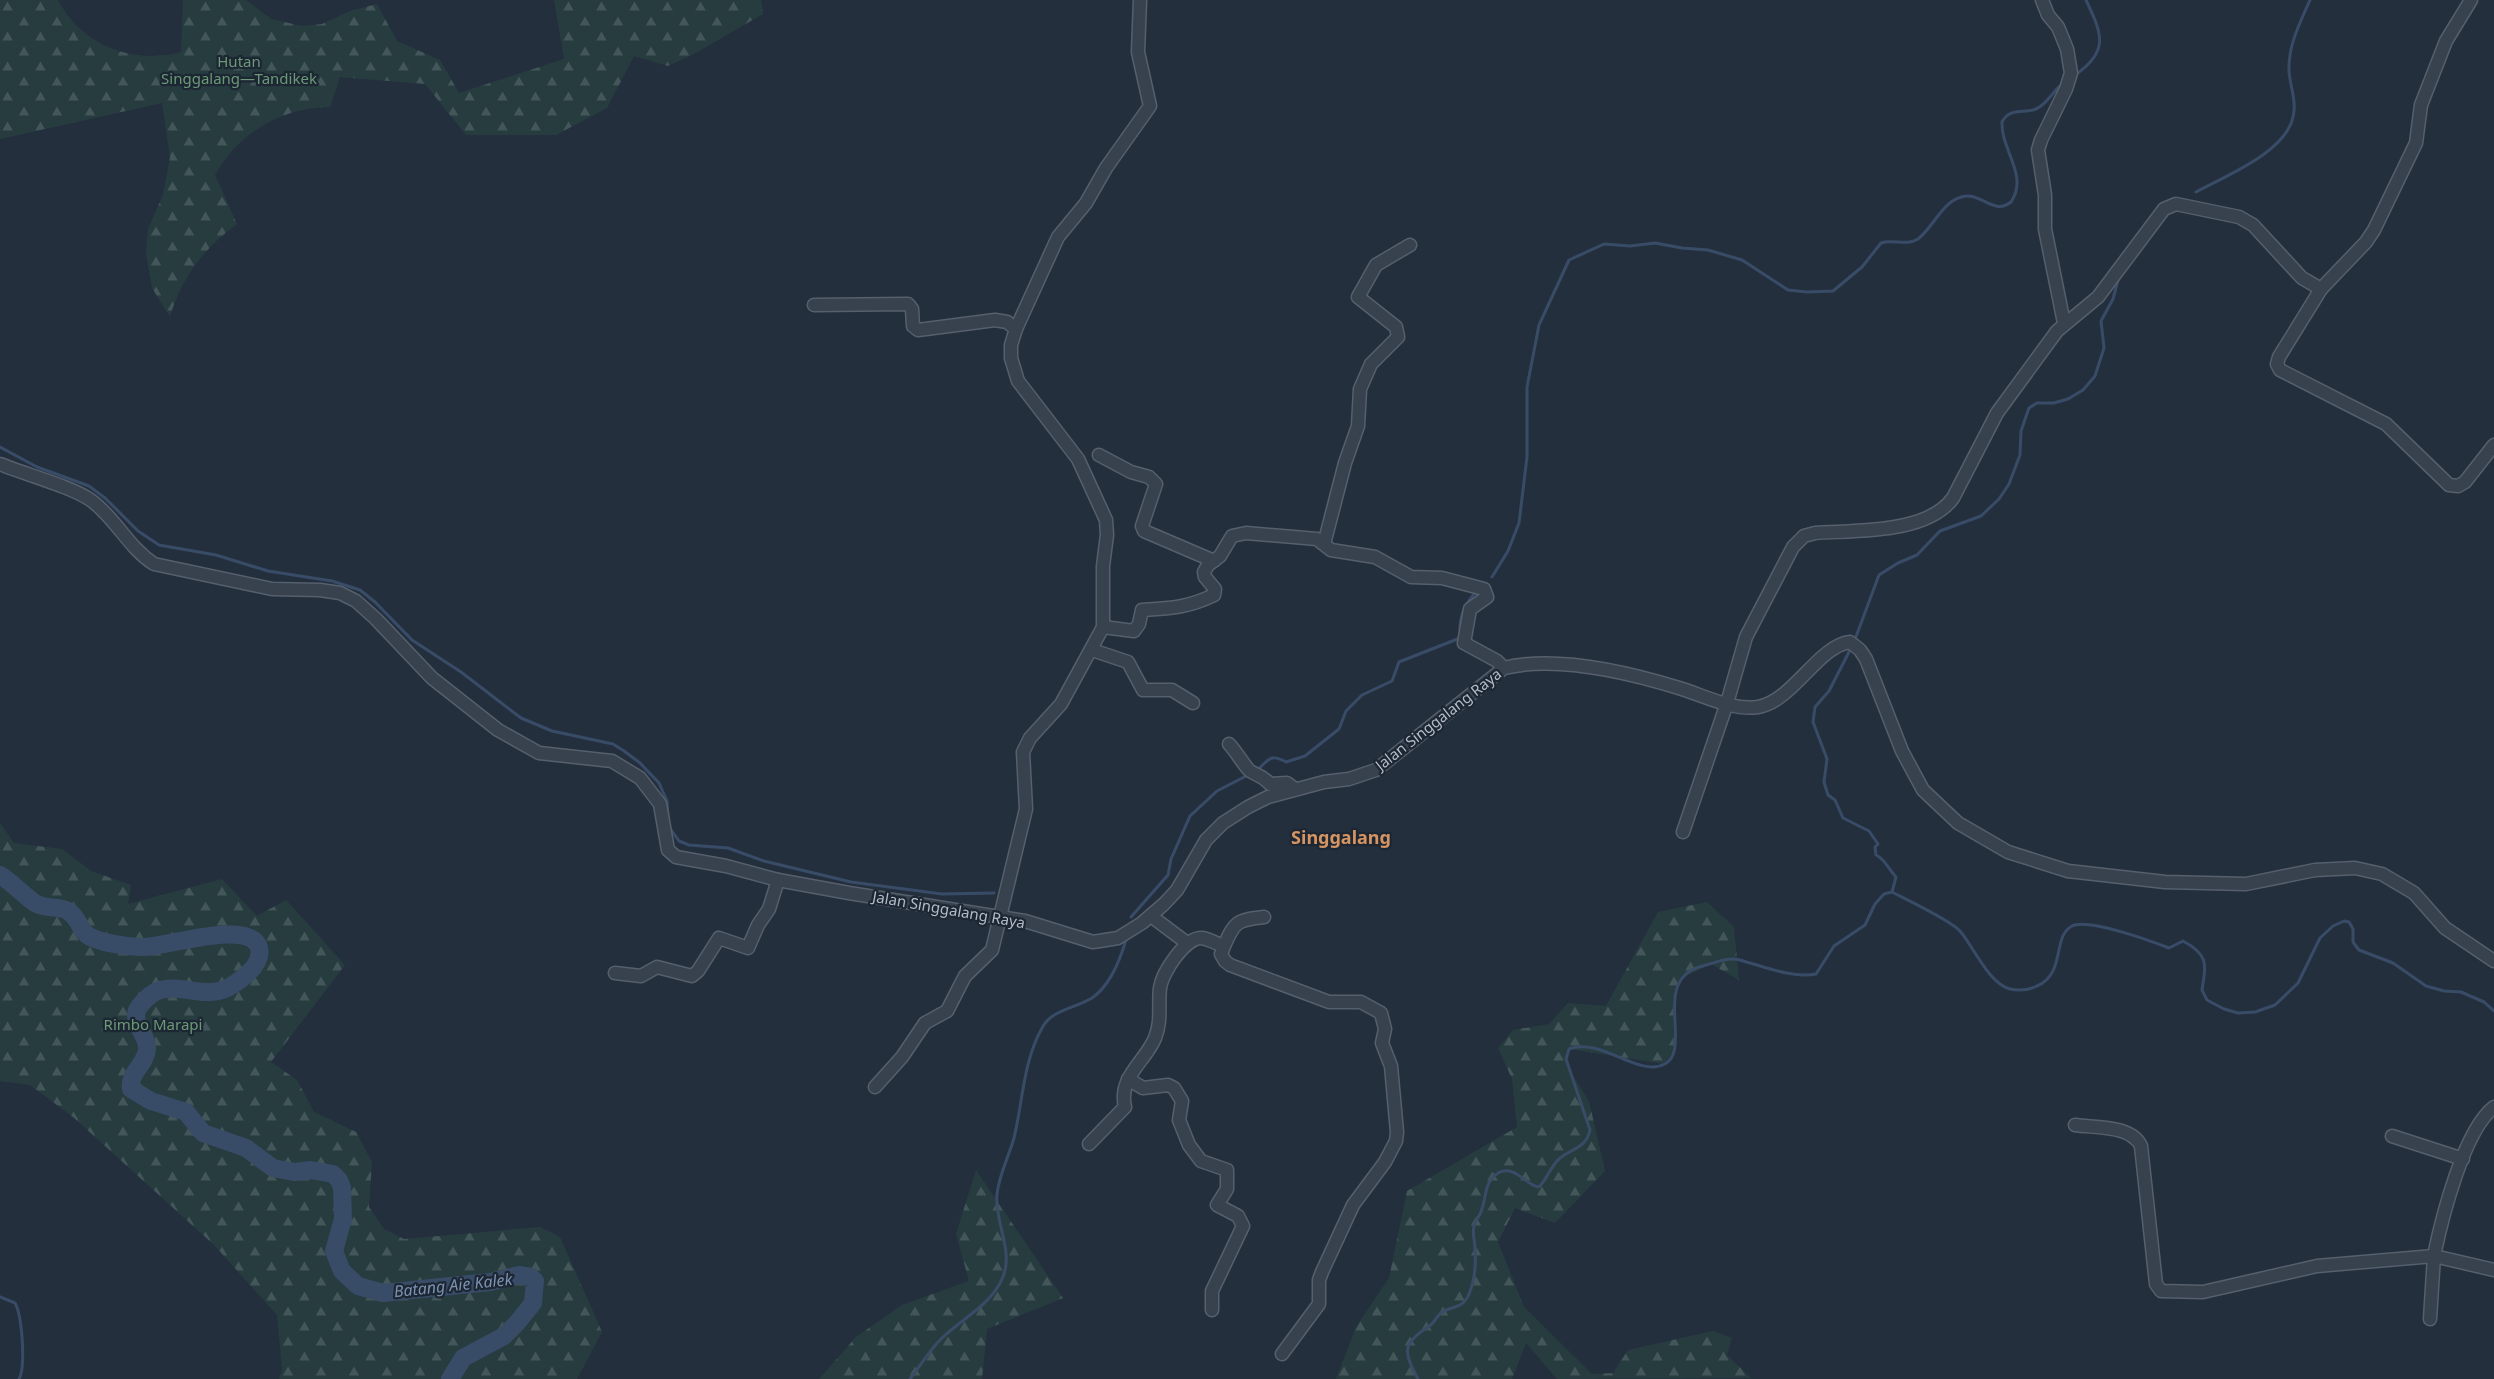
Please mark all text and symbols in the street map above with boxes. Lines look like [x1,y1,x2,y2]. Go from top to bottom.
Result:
park label: Hutan Singgalang—Tandikek [161,51,317,88]
street label: Jalan Singgalang Raya [1369,663,1505,776]
district label: Singgalang [1291,825,1391,849]
street label: Jalan Singgalang Raya [869,885,1027,932]
park label: Rimbo Marapi [104,1014,202,1034]
water label: Batang Aie Kalek [393,1268,514,1302]

